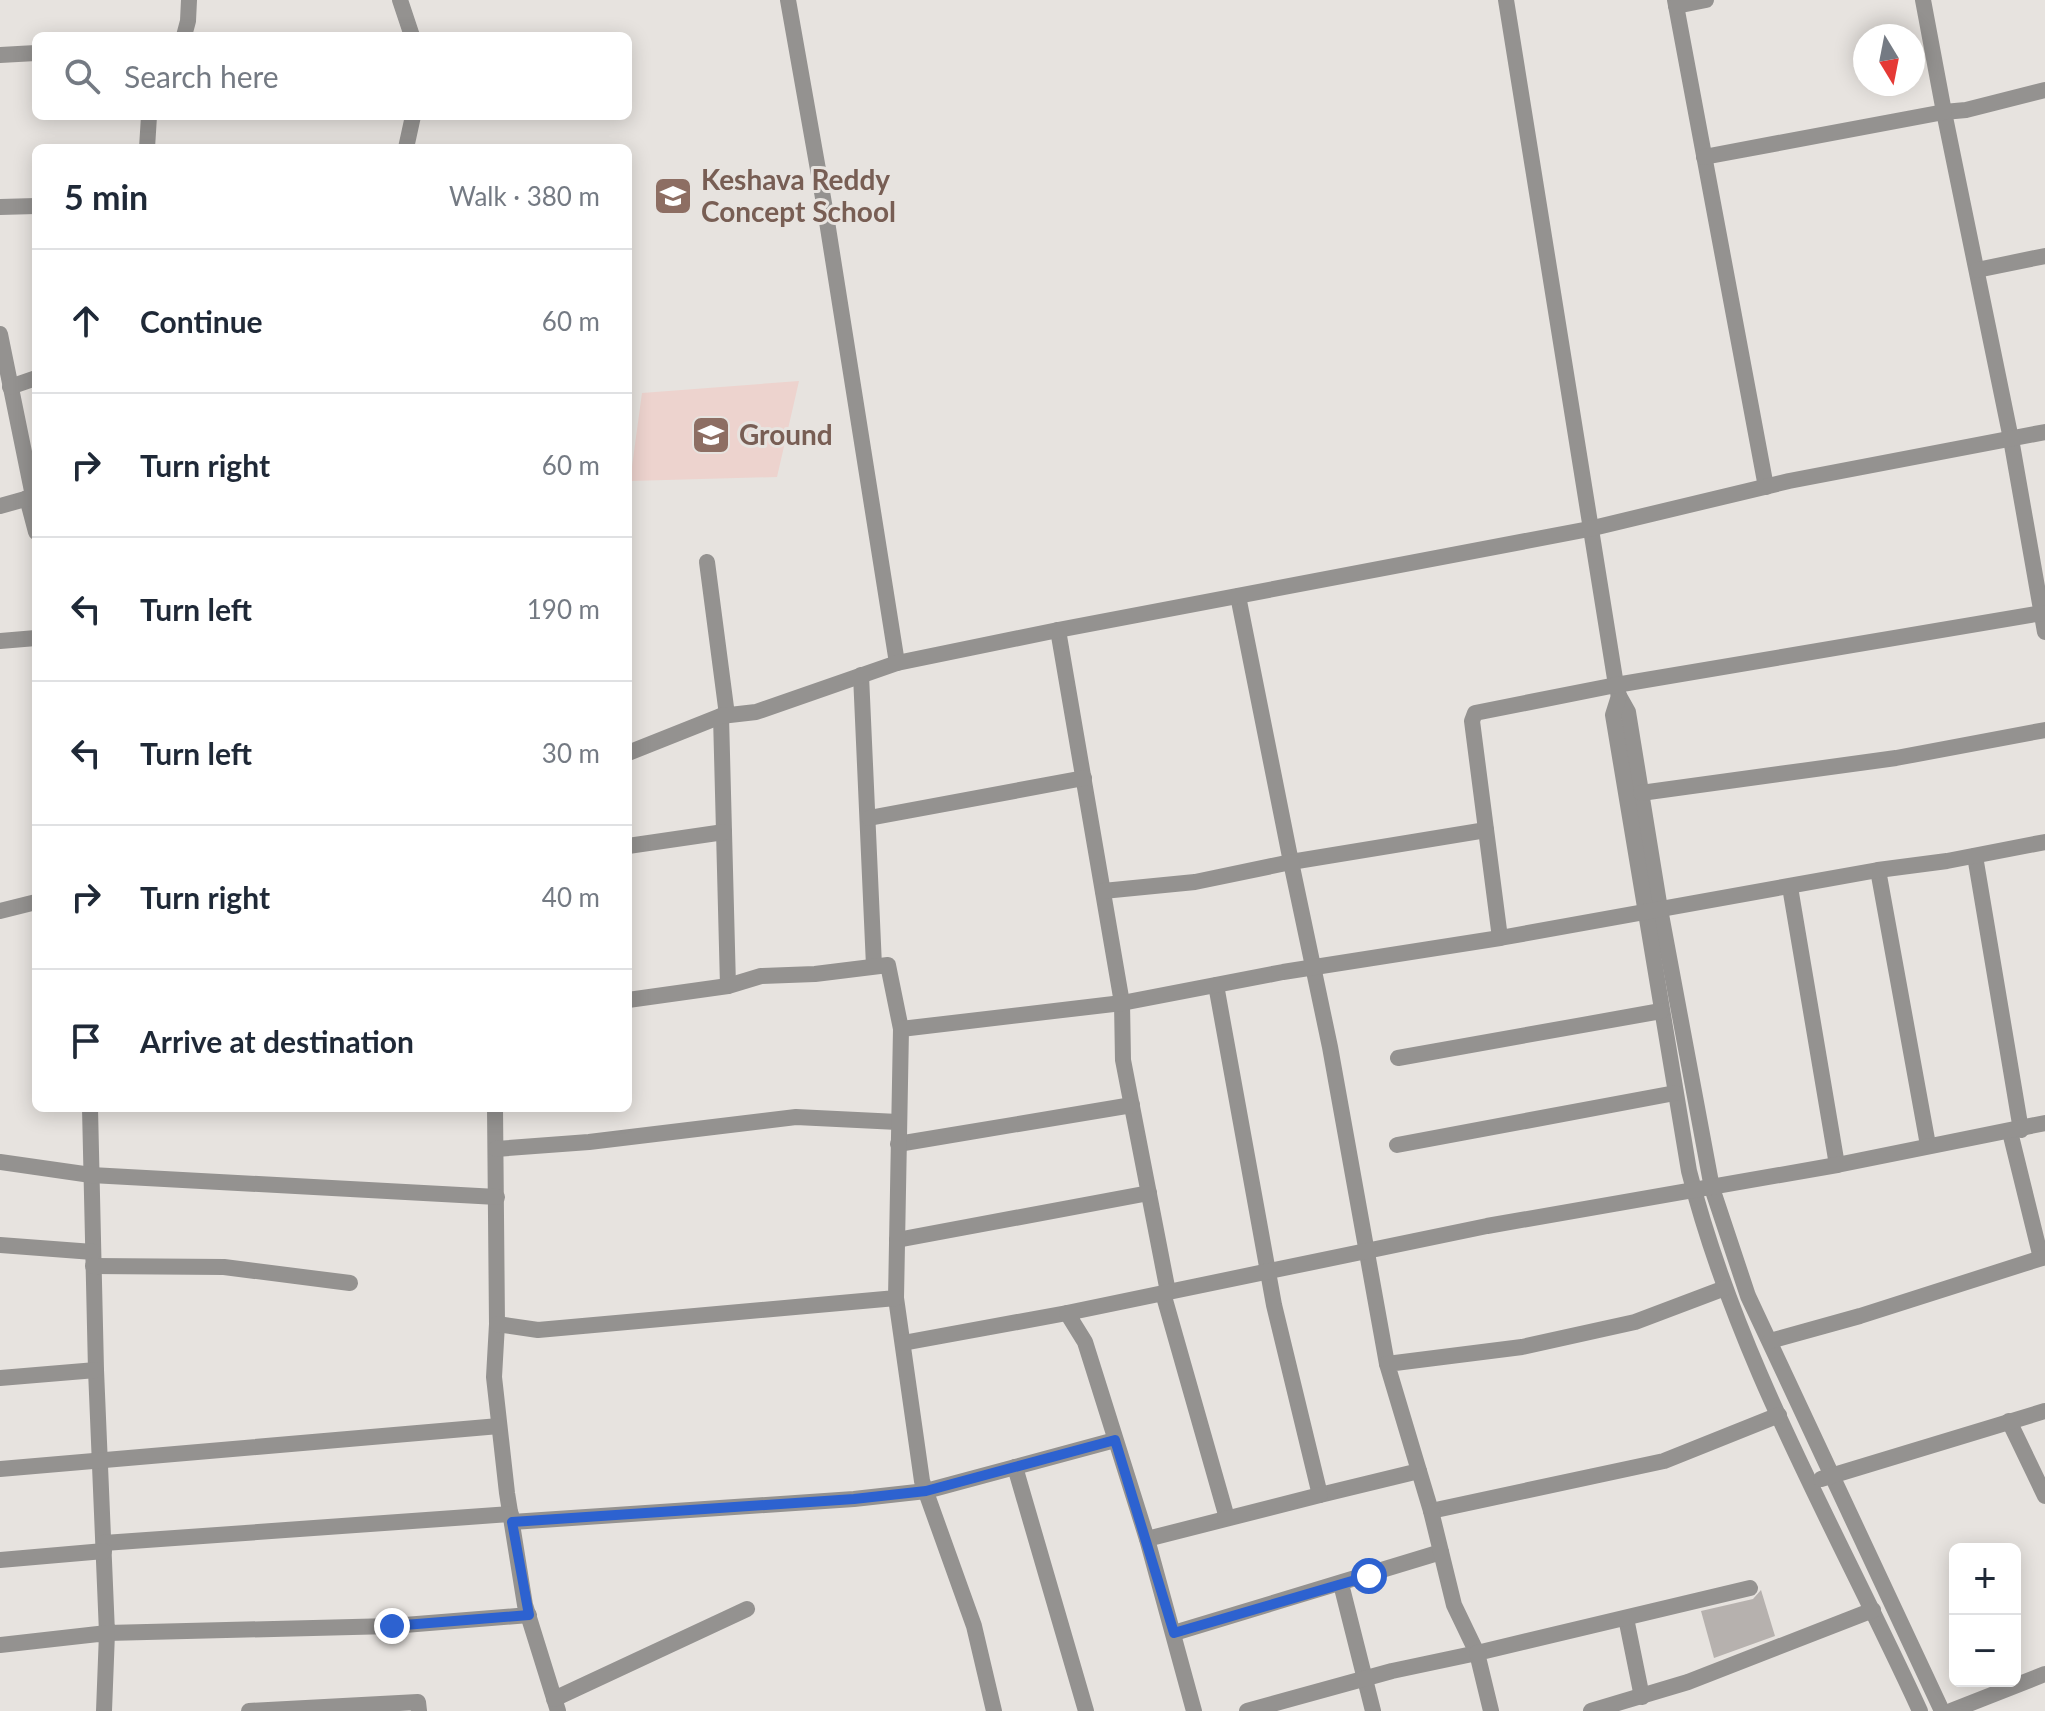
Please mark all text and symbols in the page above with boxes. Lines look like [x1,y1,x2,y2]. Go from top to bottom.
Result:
north arrow [1853,24,1925,96]
search box [32,32,632,120]
icon: search [60,54,104,98]
text: Search here [124,58,279,94]
place label: Keshava Reddy Concept School [701,162,896,228]
school or university icon: Keshava Reddy Concept School [652,175,694,217]
text: 5 min [64,176,148,217]
text: Walk · 380 m [449,180,600,212]
icon: ahead [64,299,108,343]
text: Continue [140,303,263,339]
text: 60 m [542,305,600,337]
school or university icon: Ground [690,414,732,456]
place label: Ground [739,417,833,451]
icon: right [64,443,108,487]
text: Turn right [140,447,270,483]
text: 60 m [542,449,600,481]
icon: left [64,587,108,631]
text: Turn left [140,591,252,627]
text: 190 m [527,593,600,625]
icon: left [64,731,108,775]
text: Turn left [140,735,252,771]
text: 30 m [542,737,600,769]
icon: right [64,875,108,919]
text: Turn right [140,879,270,915]
text: 40 m [542,881,600,913]
icon: arrive [64,1019,108,1063]
text: Arrive at destination [140,1023,414,1059]
map controls [1949,1543,2021,1687]
button: + [1949,1543,2021,1615]
route start [1351,1558,1387,1594]
route end [374,1608,410,1644]
button: − [1949,1615,2021,1687]

